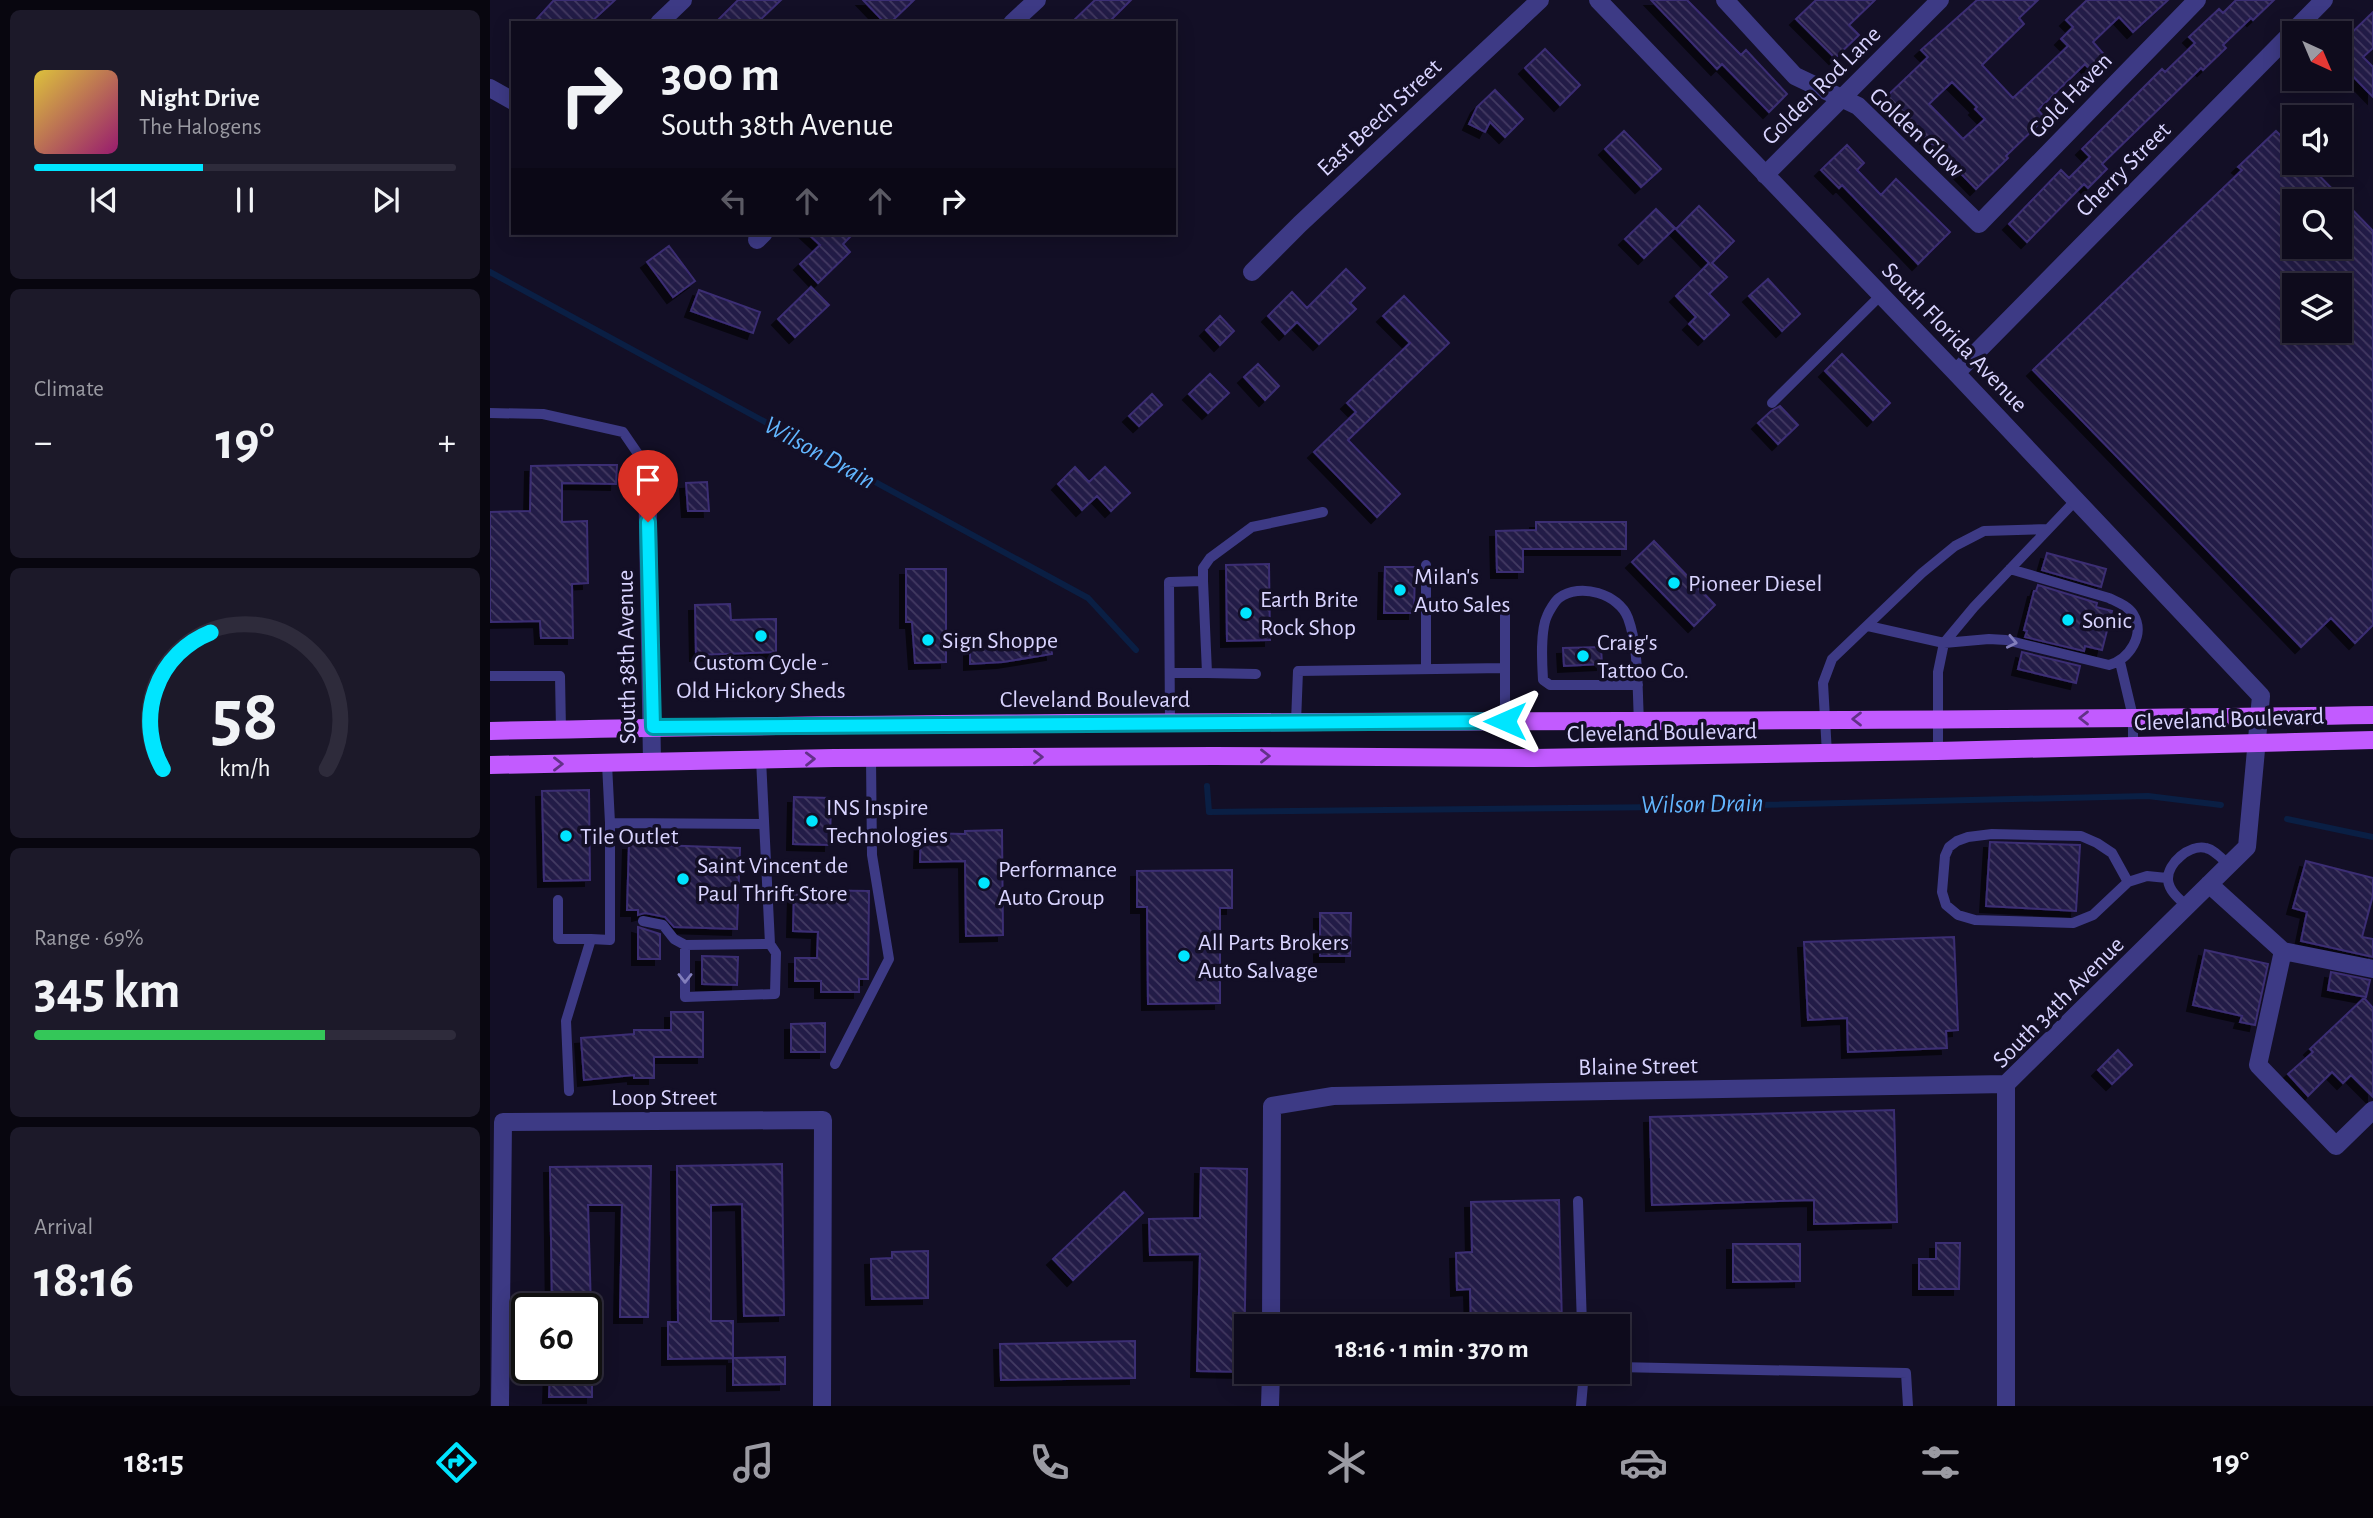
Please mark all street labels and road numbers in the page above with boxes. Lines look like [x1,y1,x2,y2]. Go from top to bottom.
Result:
street label: Golden Rod Lane [1758,22,1885,149]
street label: Gold Haven [2025,49,2117,143]
street label: East Beech Street [1313,54,1446,181]
street label: Golden Glow [1865,83,1968,182]
street label: Cherry Street [2072,118,2176,222]
street label: South Florida Avenue [1877,258,2032,417]
street label: South 38th Avenue [613,570,641,744]
street label: Cleveland Boulevard [1000,688,1190,712]
street label: Cleveland Boulevard [2134,705,2325,735]
street label: Cleveland Boulevard [1567,719,1757,747]
street label: South 34th Avenue [1989,933,2129,1073]
street label: Blaine Street [1578,1054,1698,1080]
street label: Loop Street [611,1086,717,1110]

